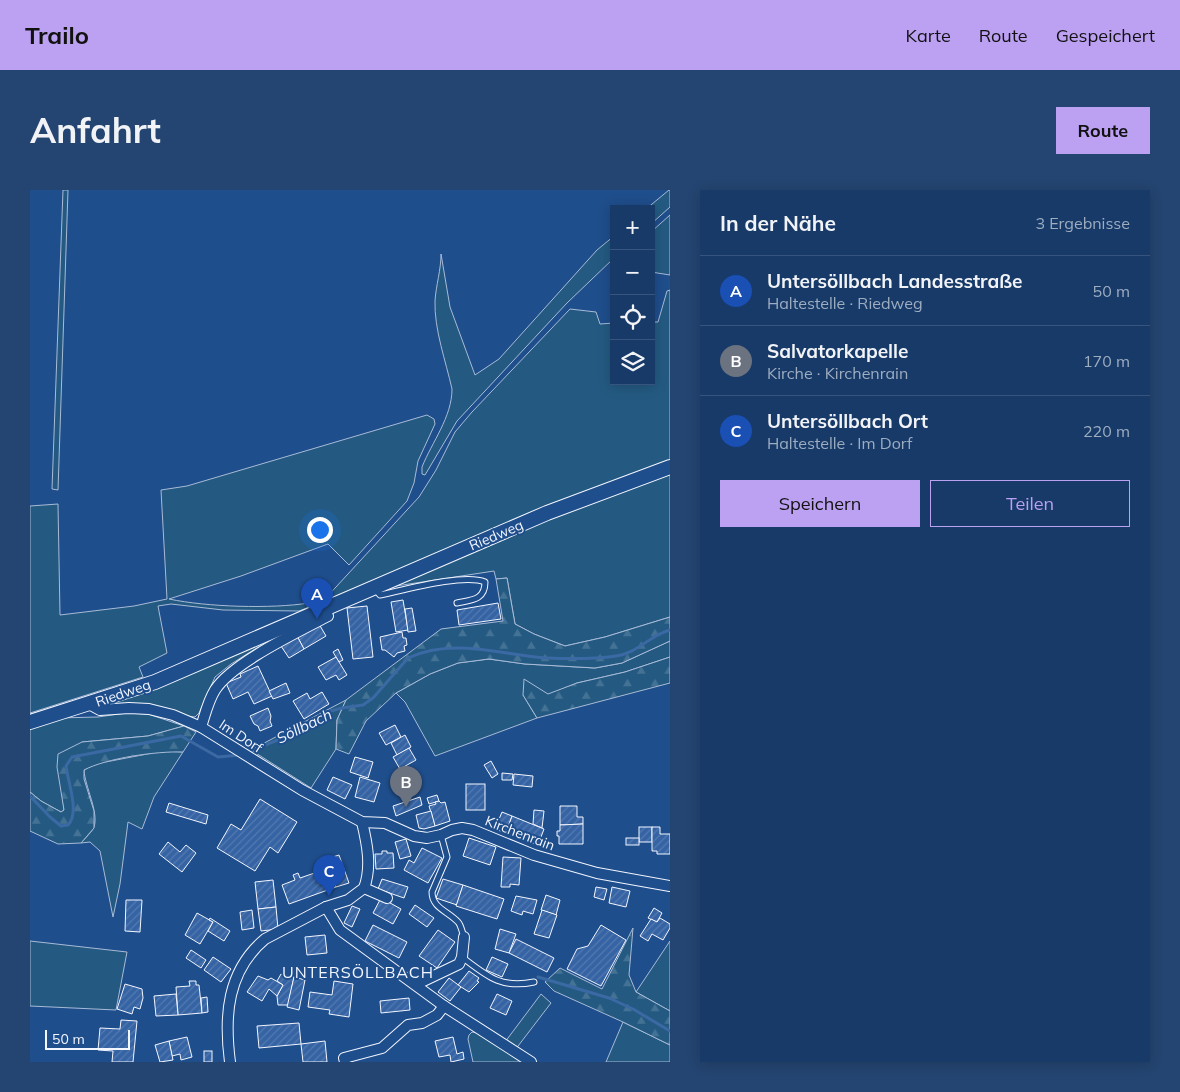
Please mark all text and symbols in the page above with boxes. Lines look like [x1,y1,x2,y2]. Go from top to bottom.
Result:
text: Trailo [25,20,89,50]
text: Karte [906,24,951,47]
text: Route [979,24,1028,47]
text: Gespeichert [1056,24,1155,47]
button: Route [1056,107,1150,154]
text: Anfahrt [30,108,161,152]
map controls [610,205,655,385]
button: + [610,205,655,250]
text: In der Nähe [720,210,836,236]
text: 3 Ergebnisse [1035,213,1130,233]
button: − [610,250,655,295]
text: Untersöllbach Landesstraße [767,269,1022,293]
text: A [730,281,742,301]
text: 50 m [1093,281,1130,301]
text: Haltestelle · Riedweg [767,293,923,313]
button: locate [610,295,655,340]
text: Salvatorkapelle [767,339,908,363]
button: layers [610,340,655,385]
text: B [730,351,742,371]
text: 170 m [1083,351,1130,371]
text: Kirche · Kirchenrain [767,363,908,383]
text: Untersöllbach Ort [767,409,928,433]
text: C [731,421,741,441]
text: 220 m [1083,421,1130,441]
text: Haltestelle · Im Dorf [767,433,912,453]
button: Speichern [720,480,920,527]
button: Teilen [930,480,1130,527]
street label: Riedweg [466,516,526,554]
your location [307,517,333,543]
pin: A [301,578,333,619]
street label: Riedweg [93,675,153,711]
water label: Söllbach [273,704,335,748]
street label: Im Dorf [216,715,266,757]
pin: B [390,766,422,807]
street label: Kirchenrain [483,811,557,855]
pin: C [313,855,345,896]
district label: UNTERSÖLLBACH [282,962,434,982]
scale bar [45,1027,130,1050]
text: 50 m [52,1030,85,1048]

